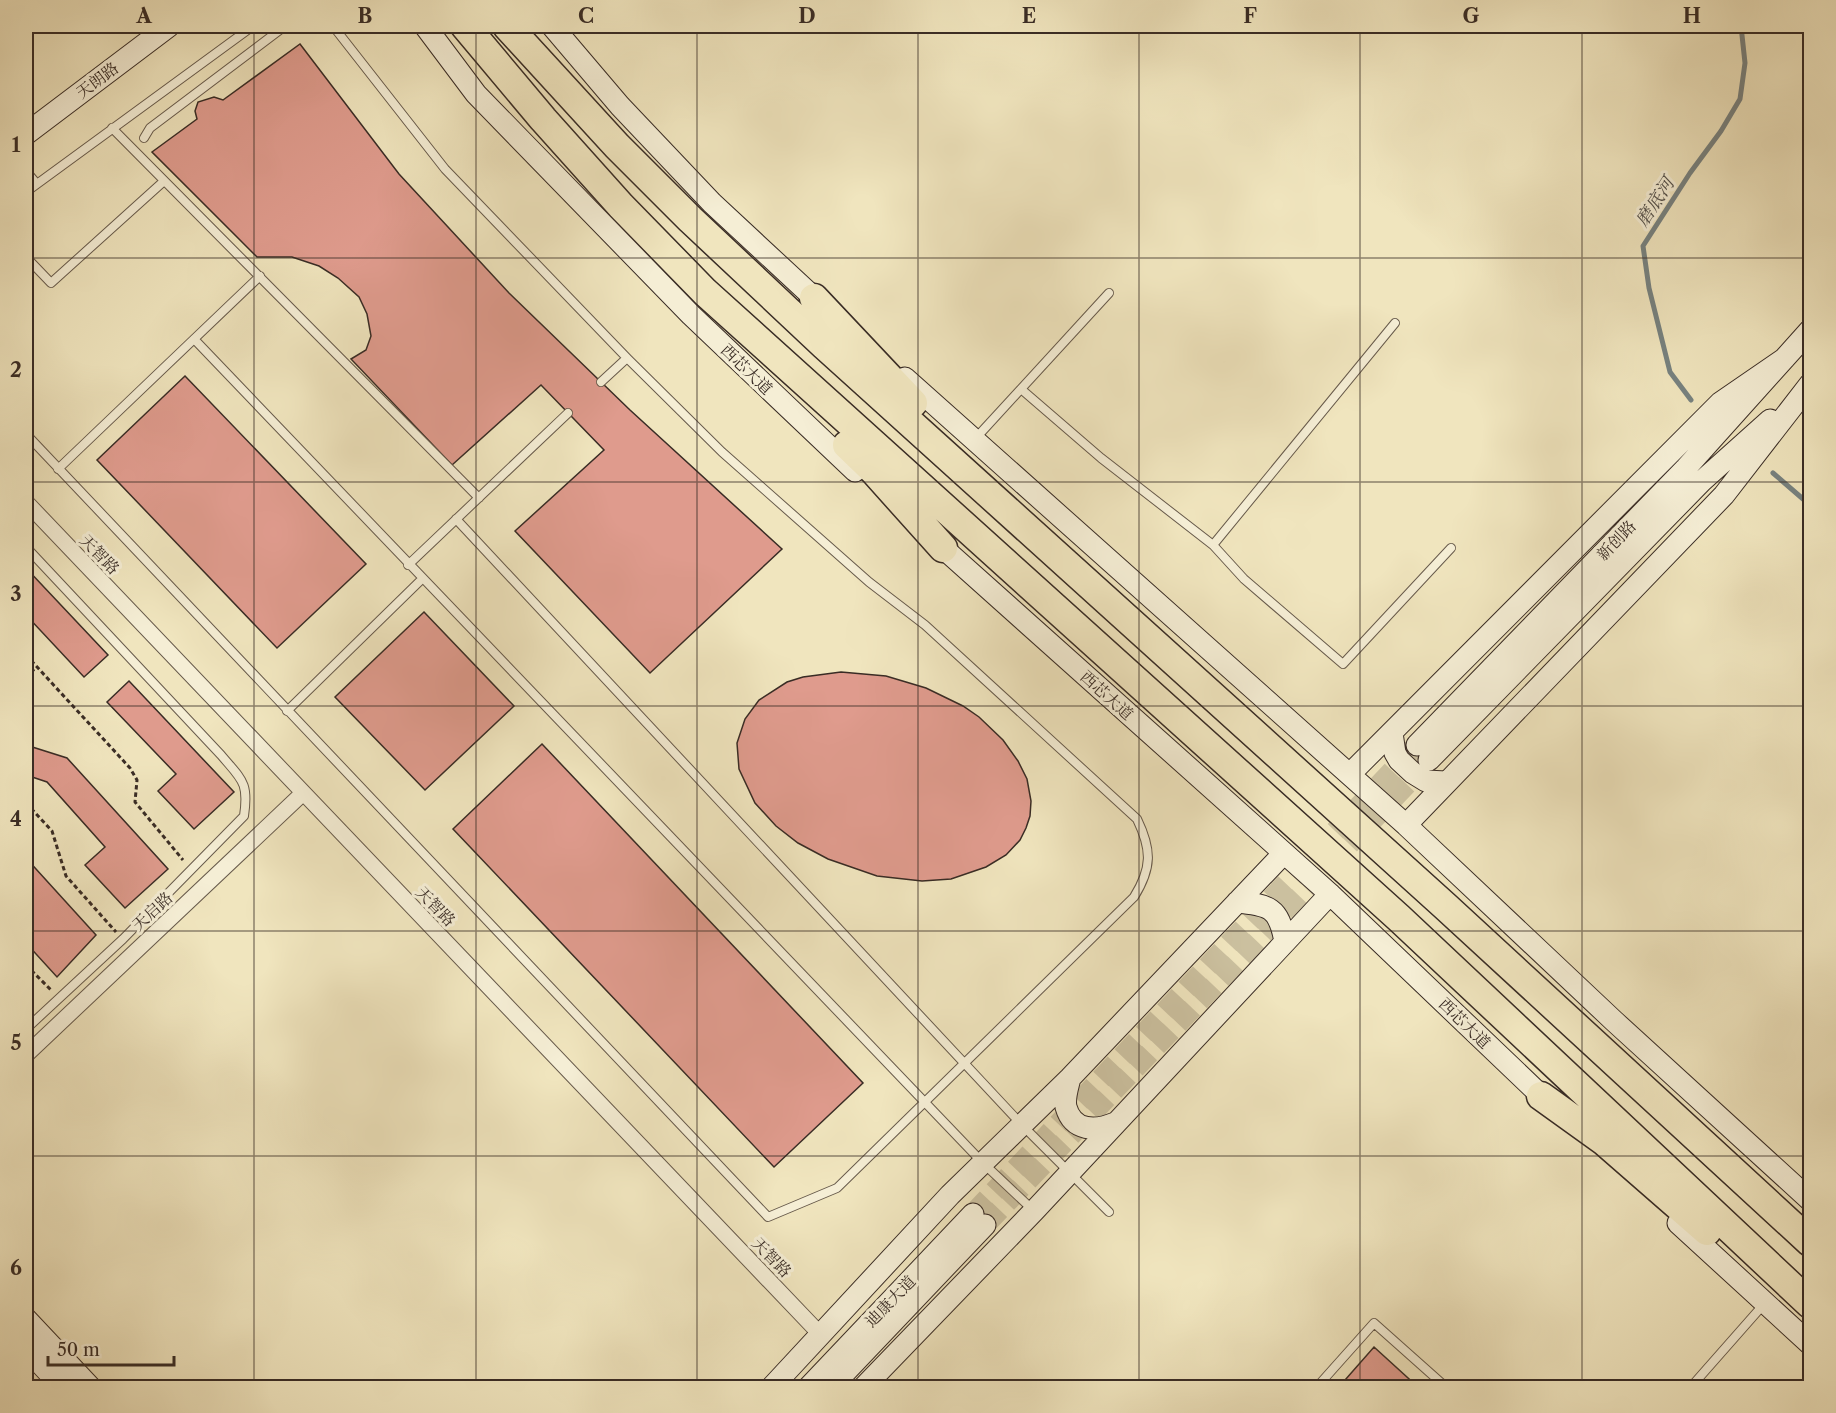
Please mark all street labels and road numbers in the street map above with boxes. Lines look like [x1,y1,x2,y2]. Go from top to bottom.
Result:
street label: 天朗路 [72,58,122,102]
street label: 西芯大道 [717,340,777,398]
street label: 新创路 [1592,516,1640,564]
street label: 天智路 [76,530,124,578]
street label: 西芯大道 [1077,666,1137,724]
street label: 天智路 [412,882,460,930]
street label: 天启路 [128,887,176,935]
street label: 西芯大道 [1435,994,1495,1052]
street label: 天智路 [748,1233,796,1281]
street label: 迪康大道 [861,1271,919,1331]

